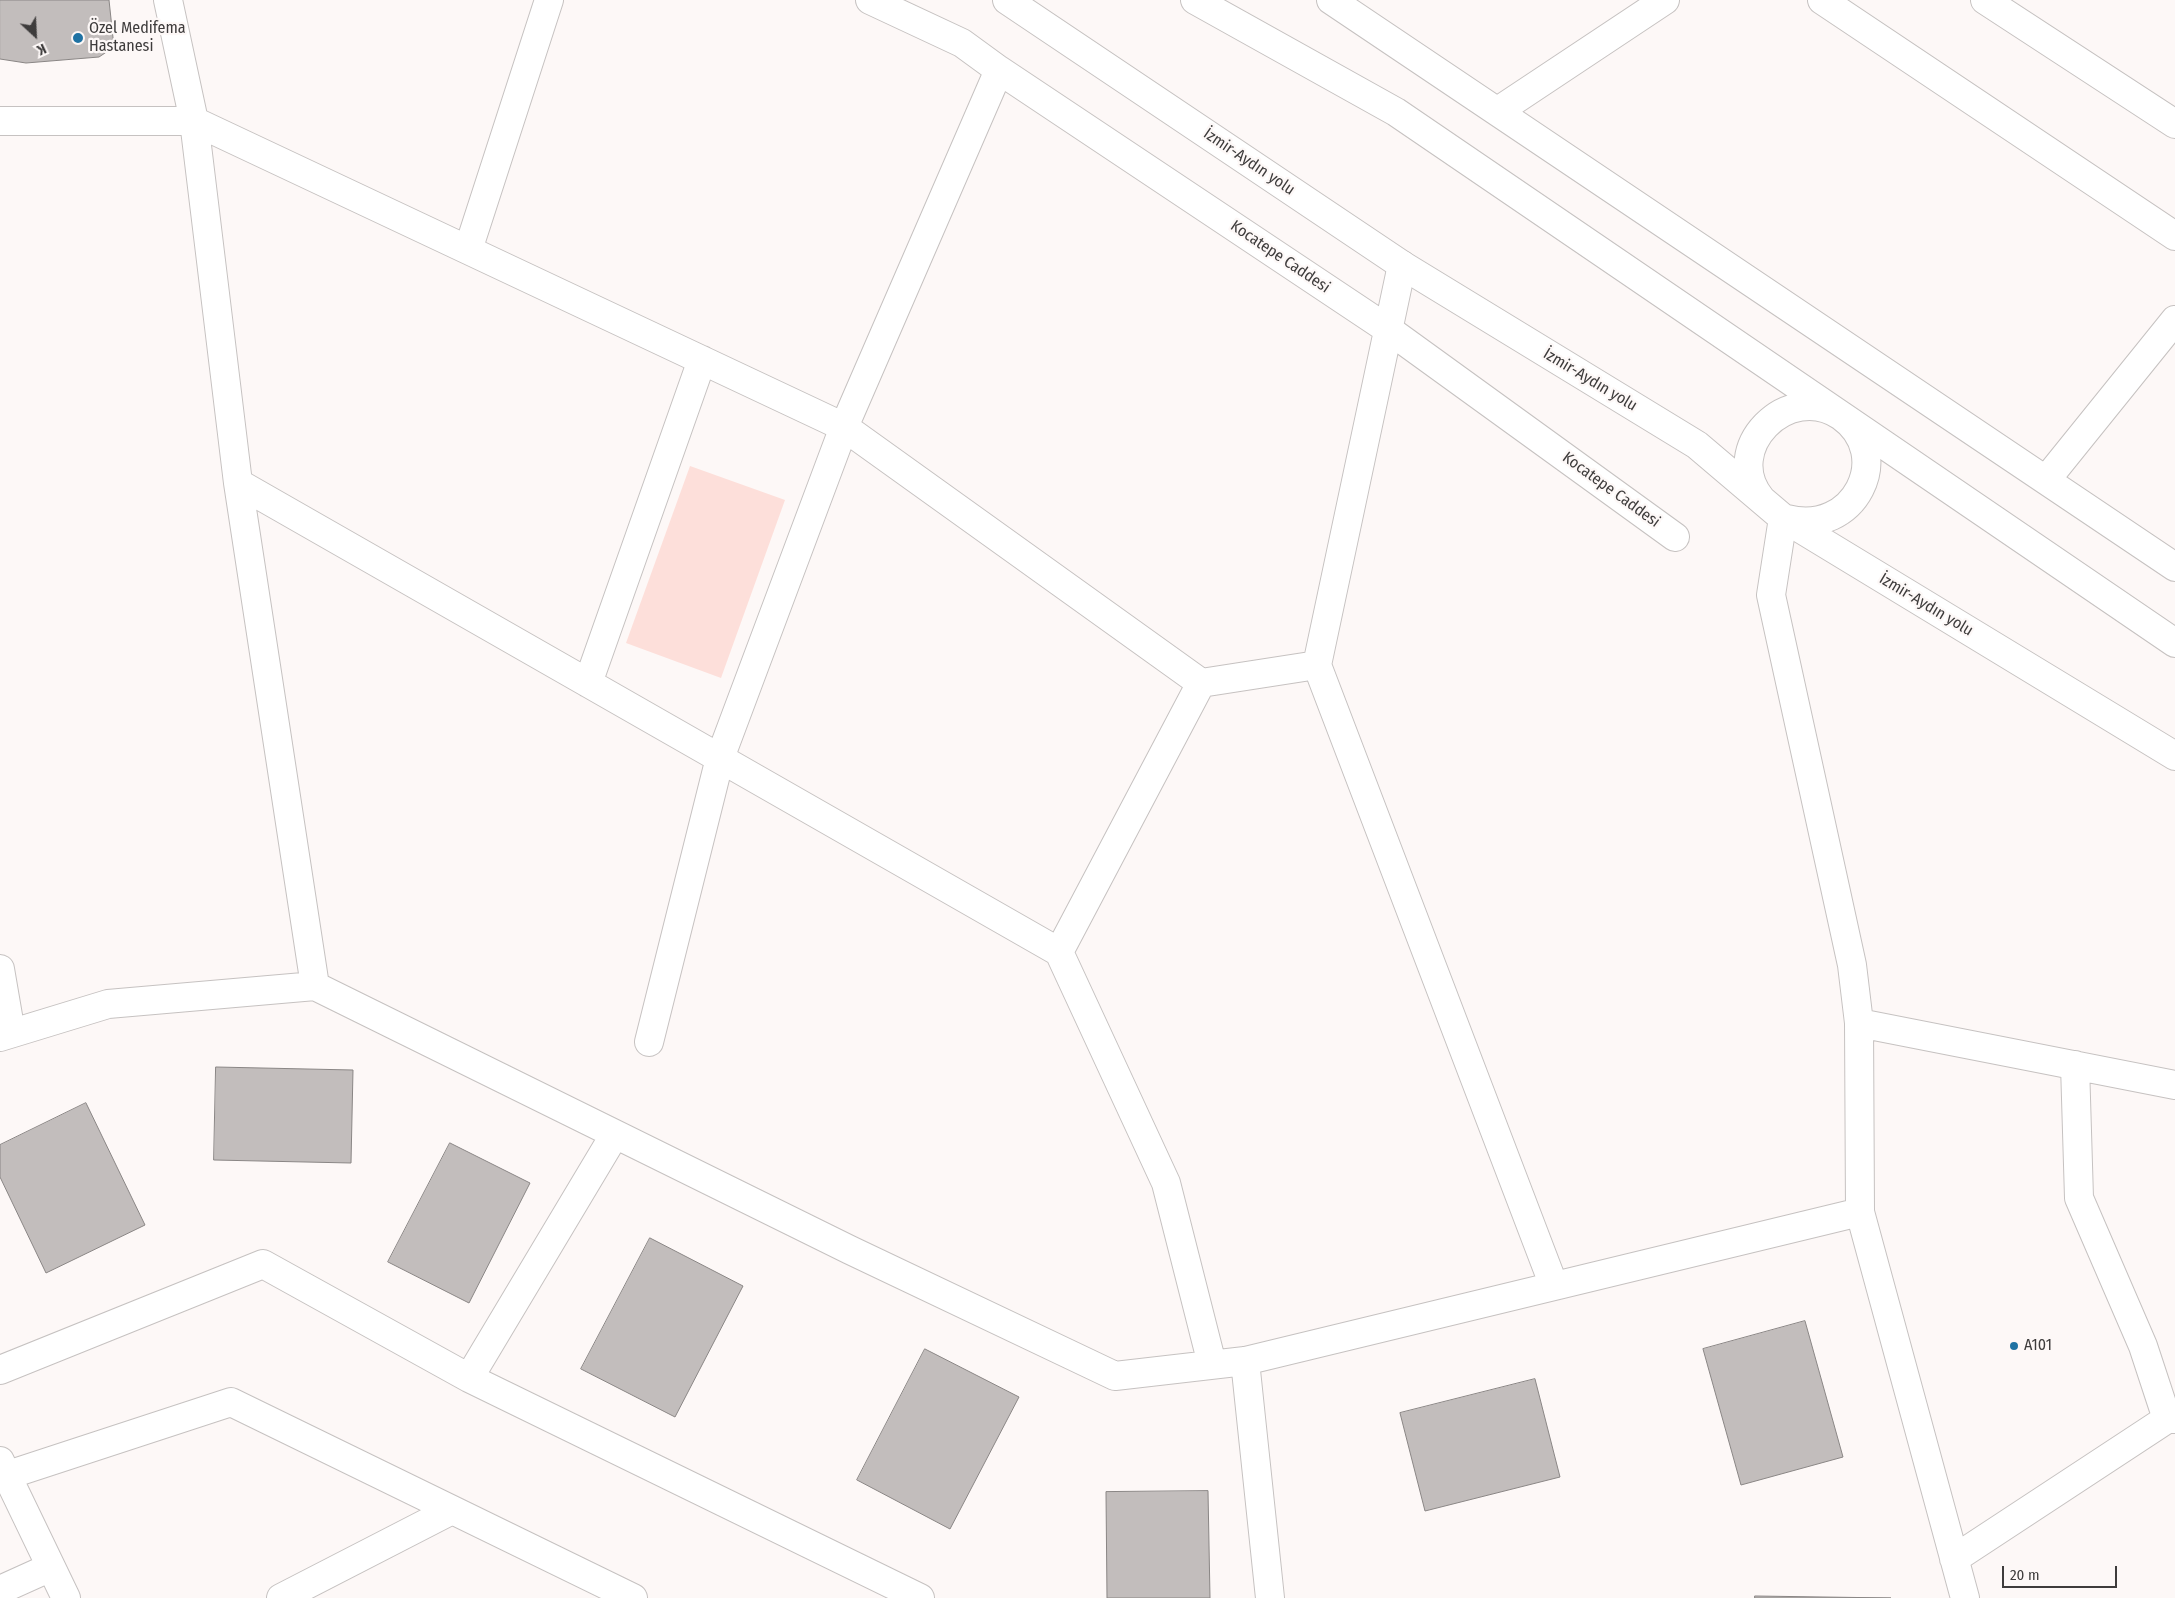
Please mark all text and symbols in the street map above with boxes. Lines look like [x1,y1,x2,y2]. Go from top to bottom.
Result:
north arrow [10,10,60,60]
place label: Özel Medifema Hastanesi [89,19,186,57]
marker: Özel Medifema Hastanesi [71,31,85,45]
text: K [34,40,49,58]
street label: İzmir-Aydın yolu [1200,124,1298,200]
street label: Kocatepe Caddesi [1227,217,1333,297]
street label: İzmir-Aydın yolu [1540,344,1640,416]
street label: Kocatepe Caddesi [1558,448,1664,532]
street label: İzmir-Aydın yolu [1876,569,1976,641]
place label: A101 [2024,1336,2052,1356]
marker: A101 [2008,1340,2020,1352]
scale bar [2005,1556,2120,1588]
text: 20 m [2010,1566,2040,1584]

